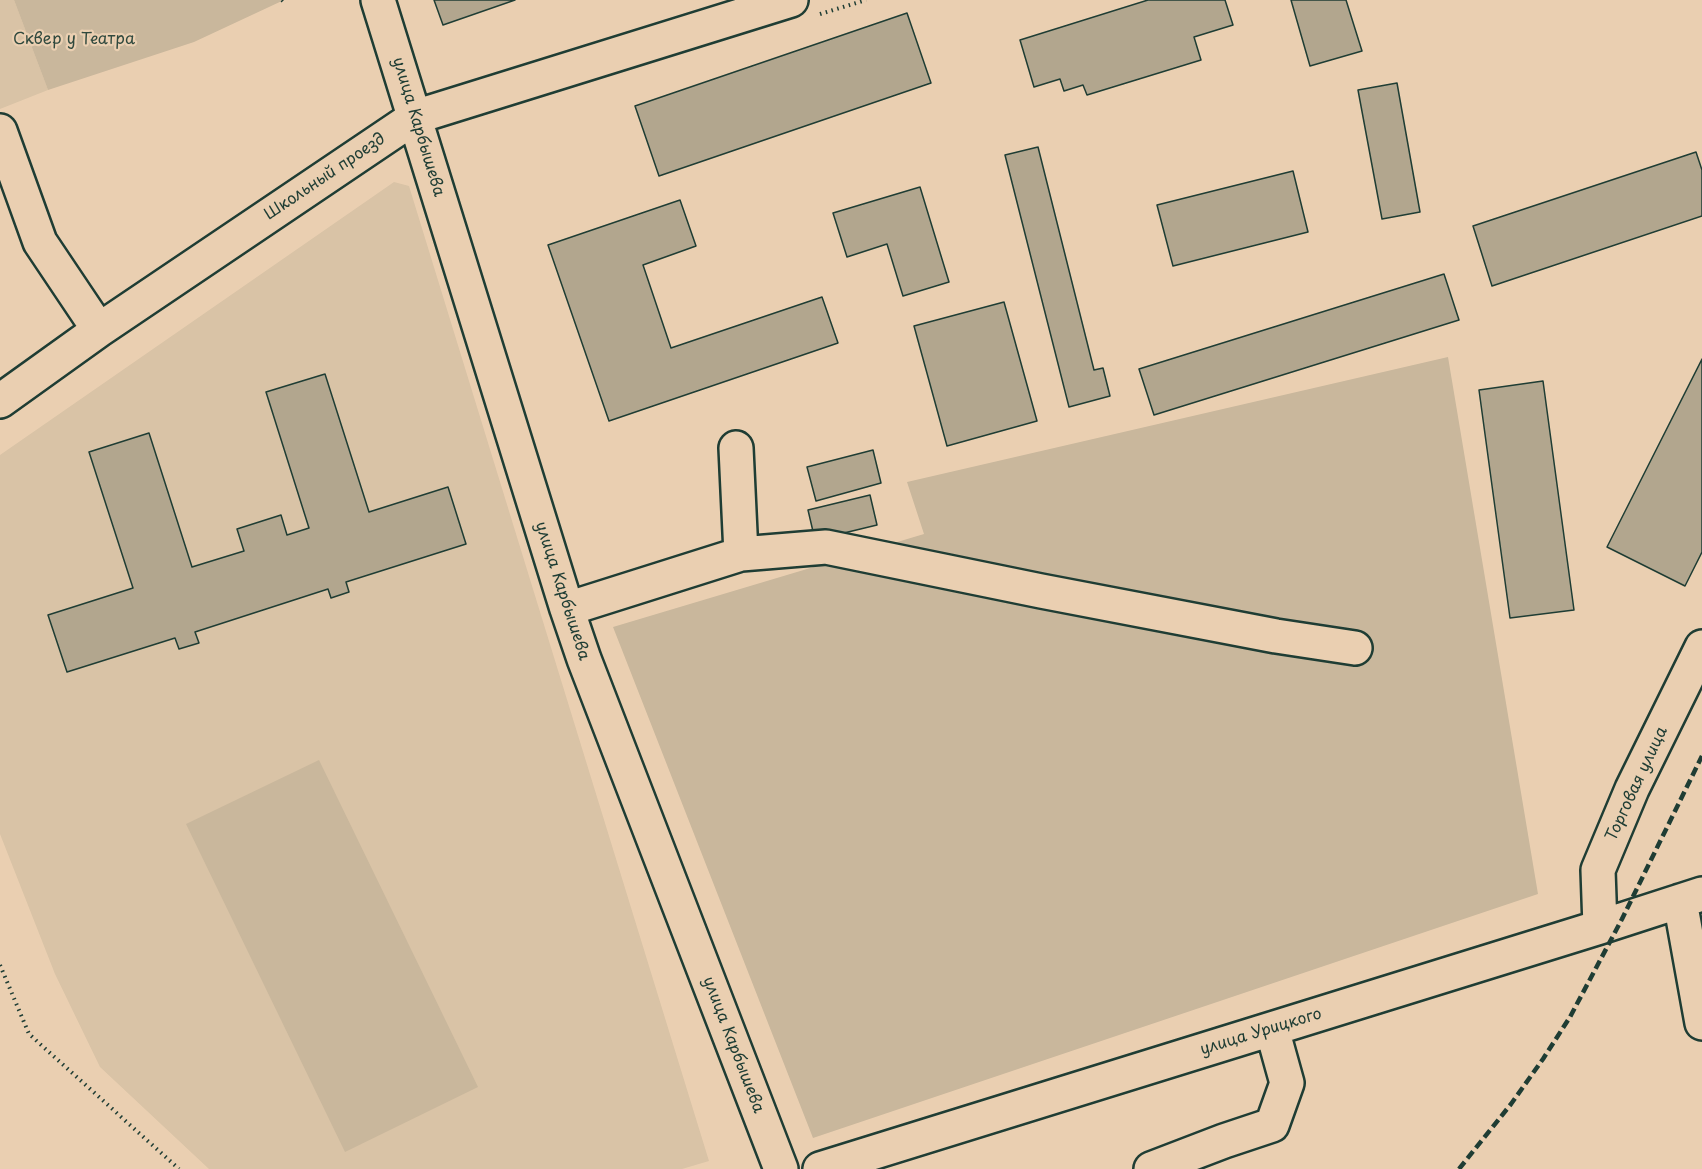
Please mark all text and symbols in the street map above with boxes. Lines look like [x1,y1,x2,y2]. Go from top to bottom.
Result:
park label: Сквер у Театра [13,30,135,50]
street label: улица Карбышева [388,55,448,199]
street label: Школьный проезд [261,129,389,225]
street label: улица Карбышева [531,519,593,663]
street label: Торговая улица [1602,724,1672,844]
street label: улица Карбышева [698,974,768,1116]
street label: улица Урицкого [1198,1004,1324,1060]

